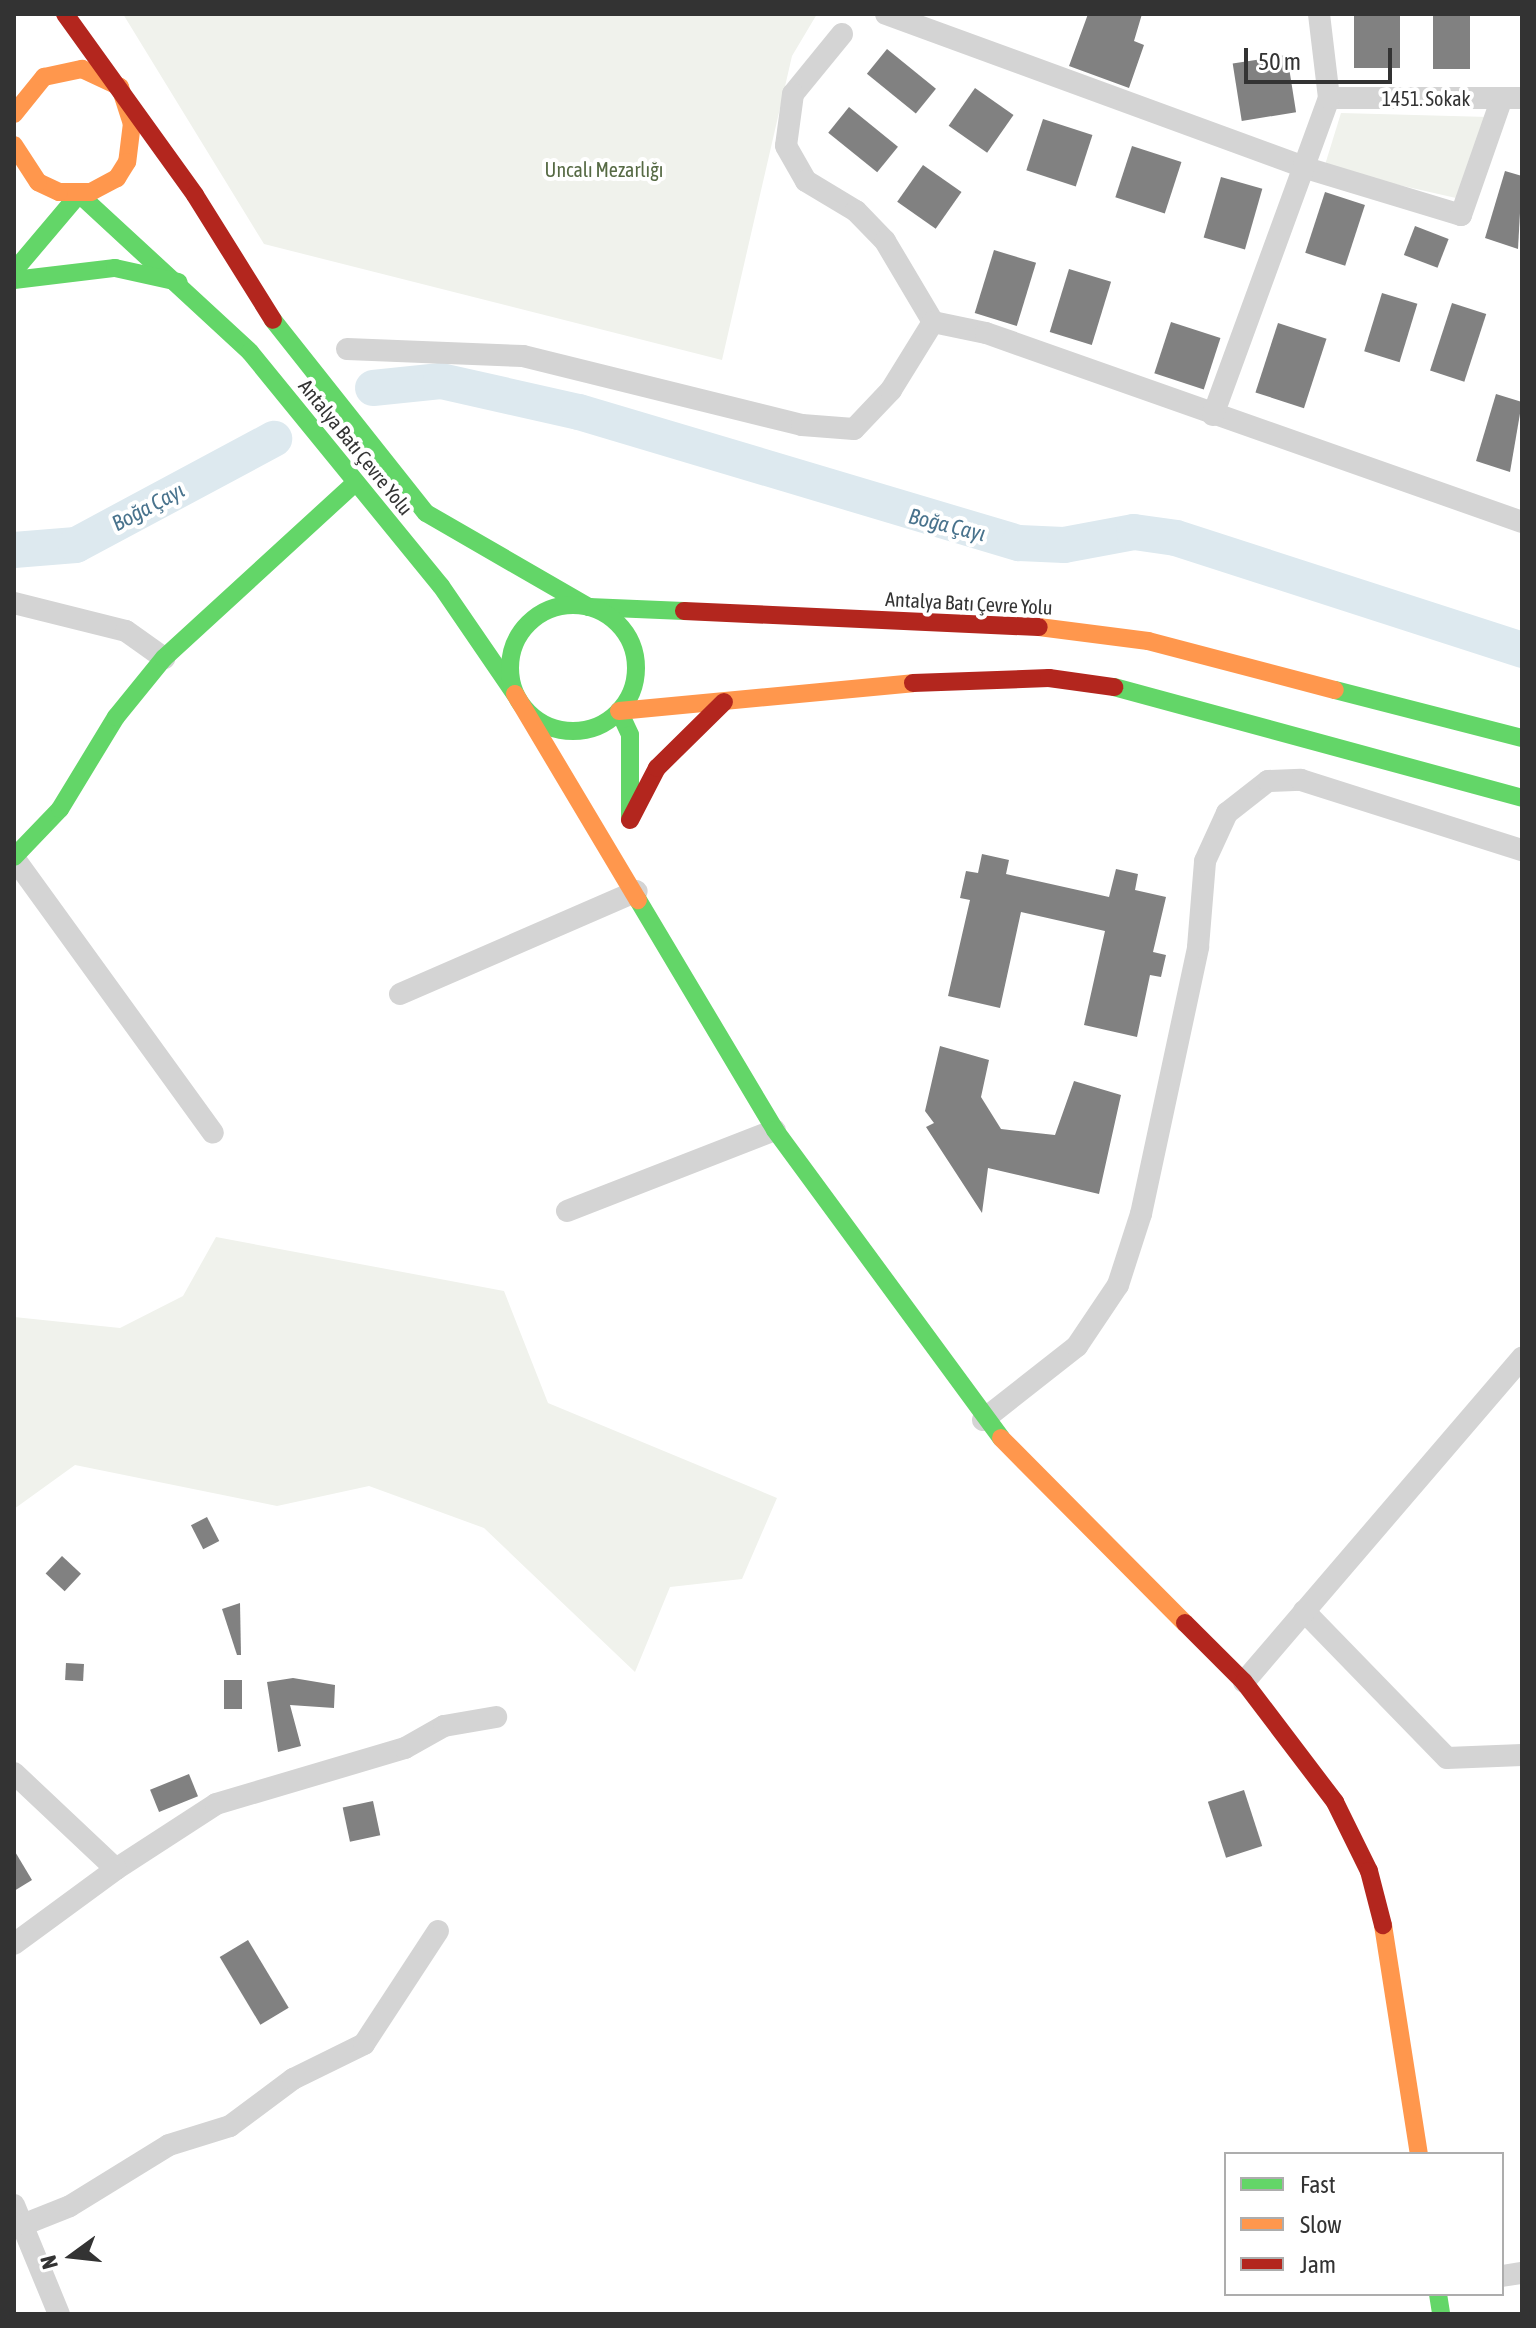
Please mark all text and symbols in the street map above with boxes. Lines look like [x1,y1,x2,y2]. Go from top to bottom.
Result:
scale bar [1248,32,1396,82]
text: 50 m [1258,48,1301,75]
street label: 1451. Sokak [1382,86,1470,110]
park label: Uncalı Mezarlığı [545,157,663,181]
street label: Antalya Batı Çevre Yolu [294,374,418,520]
water label: Boğa Çayı [107,477,189,537]
water label: Boğa Çayı [906,503,988,547]
street label: Antalya Batı Çevre Yolu [885,587,1053,619]
legend [1224,2152,1504,2296]
text: Fast [1300,2171,1336,2198]
text: Slow [1300,2211,1342,2238]
north arrow [32,2216,112,2296]
text: Jam [1300,2251,1336,2278]
text: N [35,2253,63,2272]

